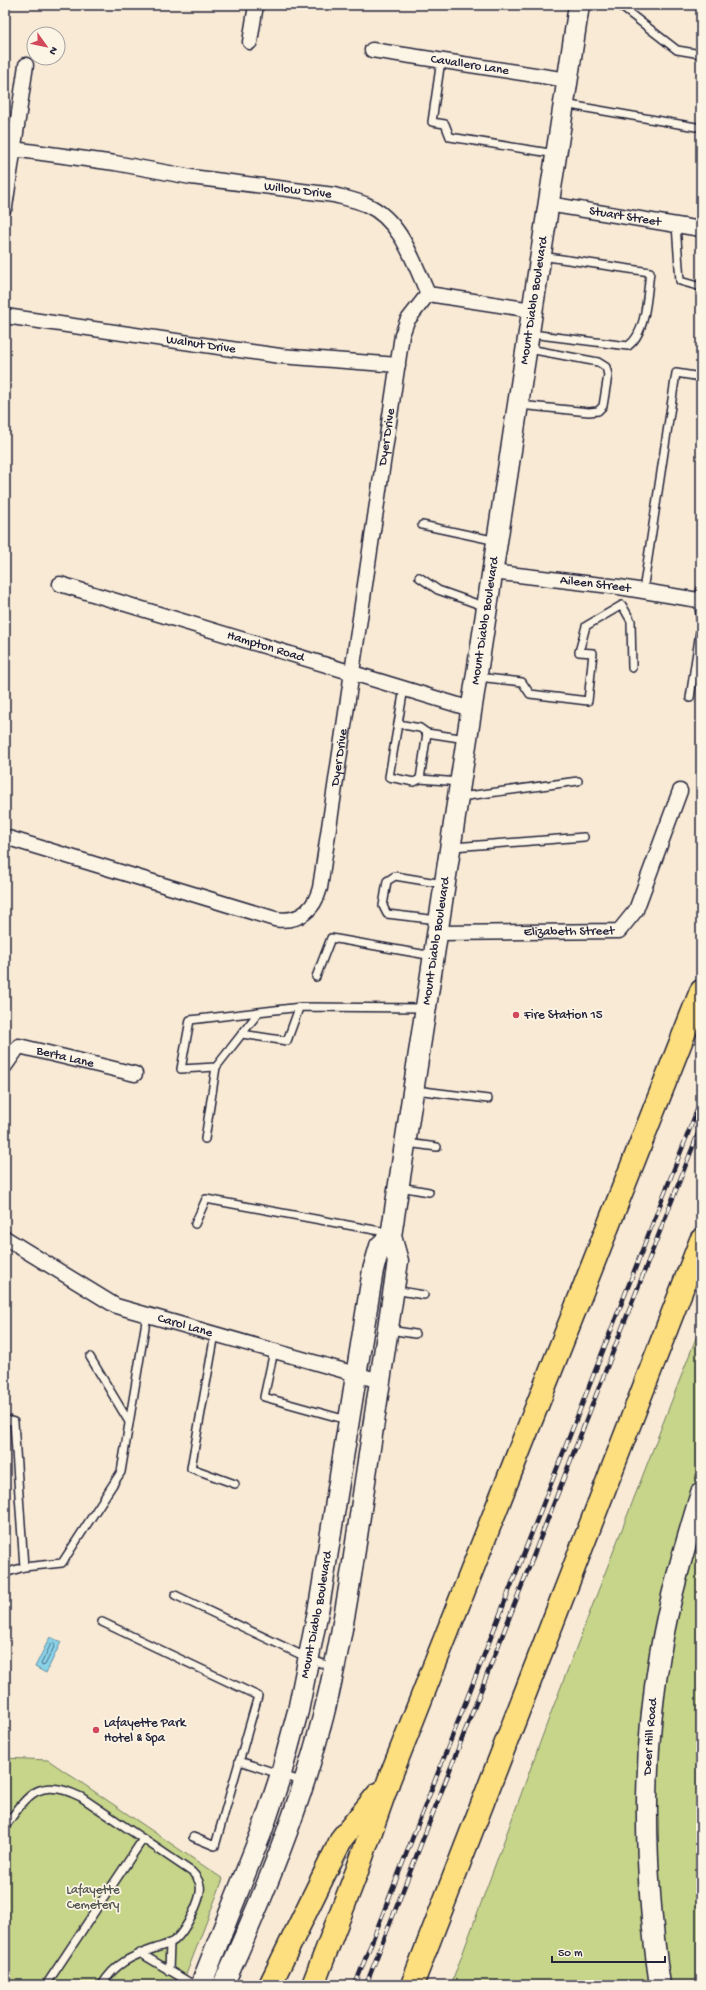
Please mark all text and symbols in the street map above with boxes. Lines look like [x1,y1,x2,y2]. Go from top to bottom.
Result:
north arrow [26,26,66,66]
text: N [46,44,60,57]
street label: Cavallero Lane [430,52,510,78]
street label: Willow Drive [263,179,333,202]
street label: Stuart Street [588,203,664,230]
street label: Mount Diablo Boulevard [517,234,551,365]
street label: Walnut Drive [165,332,237,357]
street label: Dyer Drive [375,407,399,468]
street label: Mount Diablo Boulevard [468,555,502,686]
street label: Aileen Street [559,573,633,597]
street label: Hampton Road [225,628,307,666]
street label: Dyer Drive [328,728,351,788]
street label: Mount Diablo Boulevard [419,875,453,1006]
street label: Elizabeth Street [524,924,616,940]
place label: Fire Station 15 [523,1008,603,1023]
marker: Fire Station 15 [511,1010,521,1020]
street label: Berta Lane [34,1043,96,1071]
street label: Carol Lane [156,1311,215,1341]
street label: Mount Diablo Boulevard [297,1549,336,1680]
street label: Deer Hill Road [640,1696,661,1777]
place label: Lafayette Park Hotel & Spa [104,1716,187,1746]
marker: Lafayette Park Hotel & Spa [91,1725,101,1735]
park label: Lafayette Cemetery [66,1883,120,1913]
scale bar [552,1938,665,1964]
text: 50 m [558,1947,583,1961]

